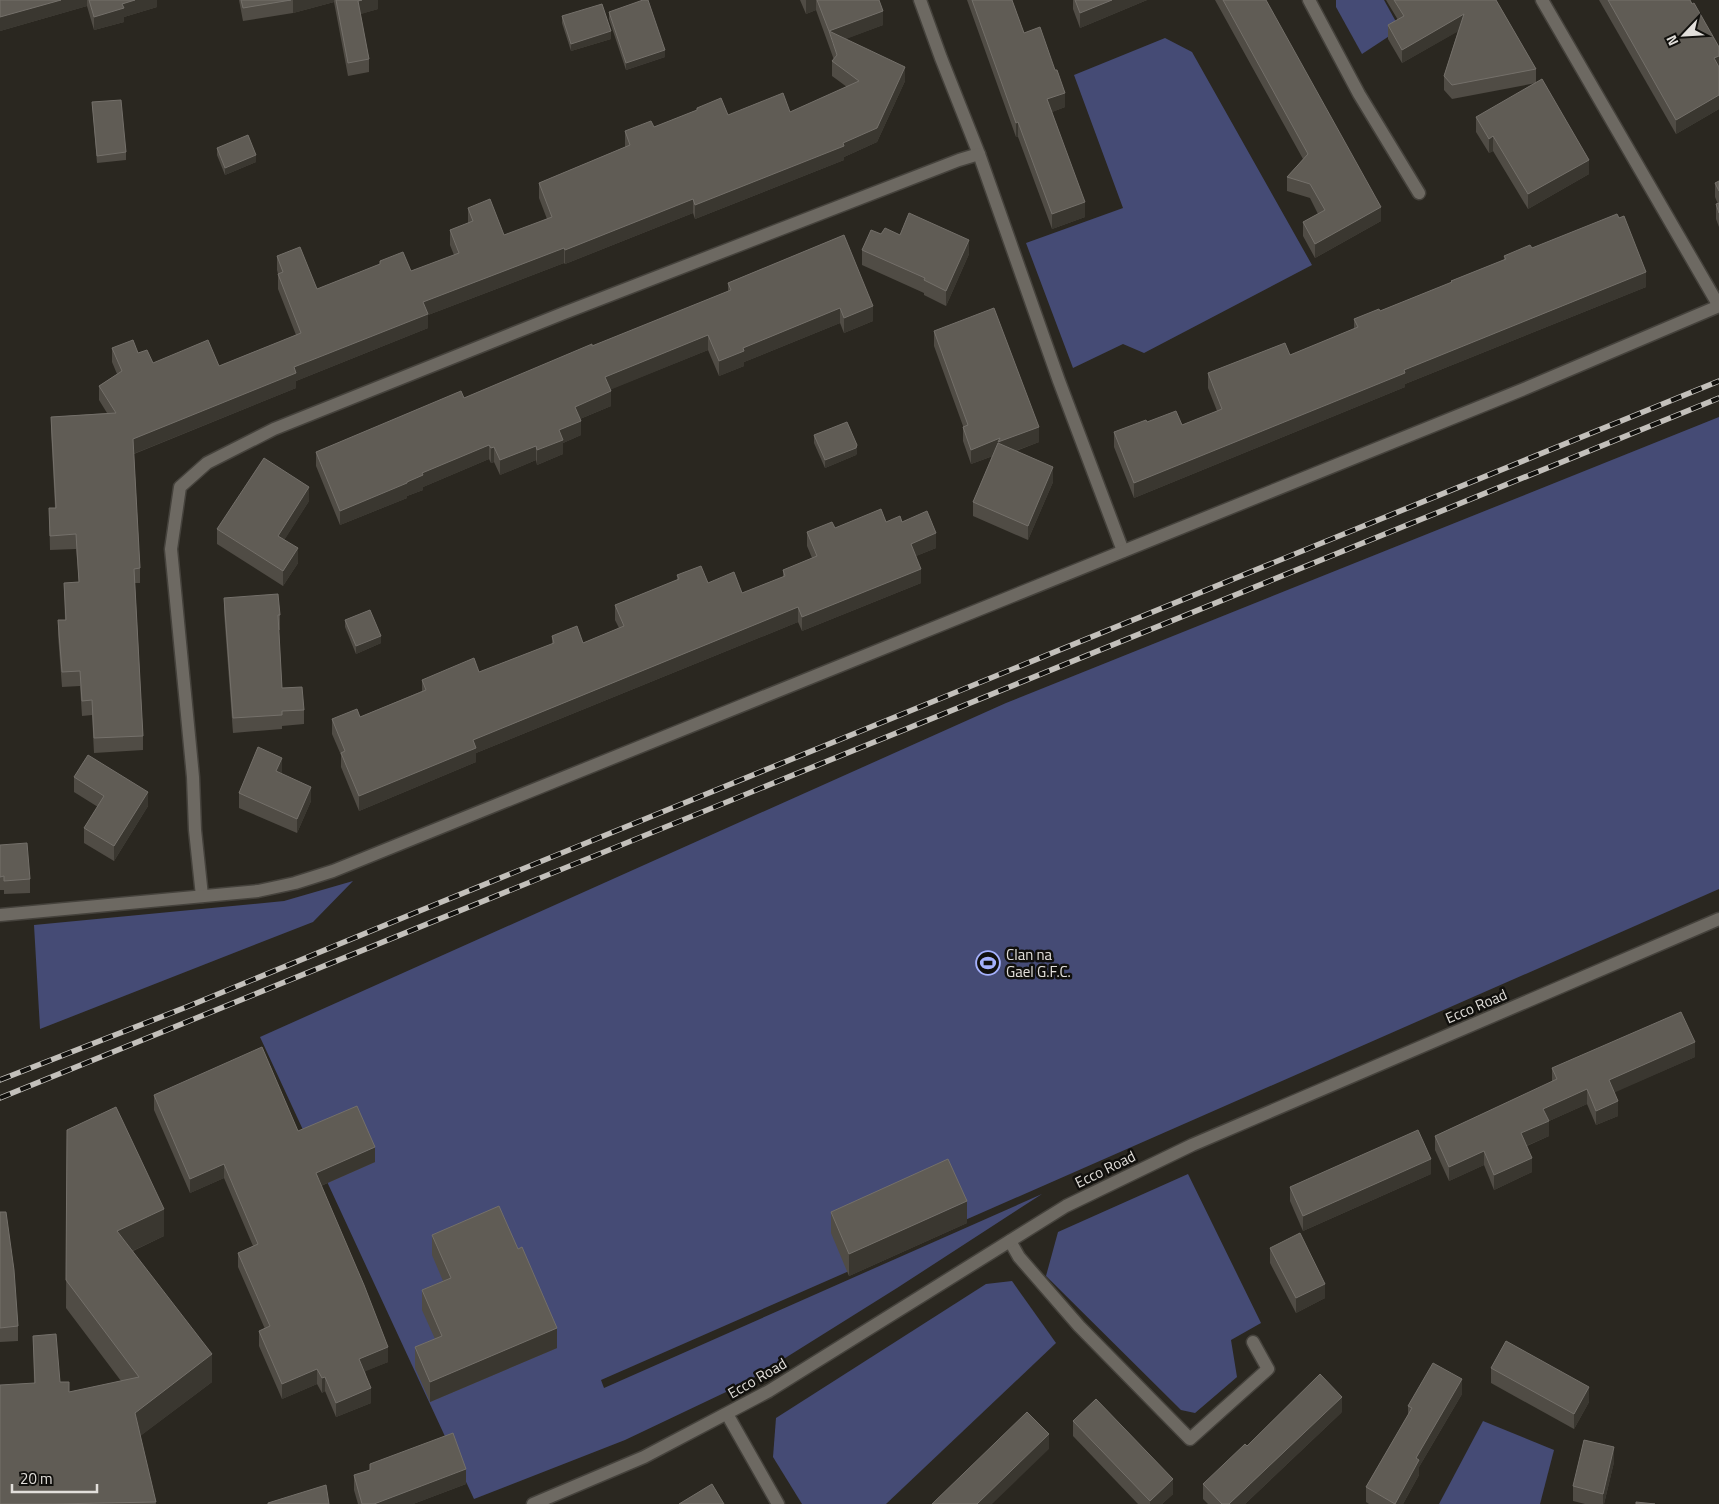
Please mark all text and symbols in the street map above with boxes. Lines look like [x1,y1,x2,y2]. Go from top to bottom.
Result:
north arrow [1659,10,1709,60]
text: N [1660,32,1683,50]
place label: Clan na Gael G.F.C. [1006,943,1071,983]
sports icon: Clan na Gael G.F.C. [975,950,1001,976]
street label: Ecco Road [1442,983,1510,1029]
street label: Ecco Road [1071,1144,1139,1194]
street label: Ecco Road [723,1352,791,1404]
scale bar [12,1462,98,1494]
text: 20 m [20,1467,53,1490]

